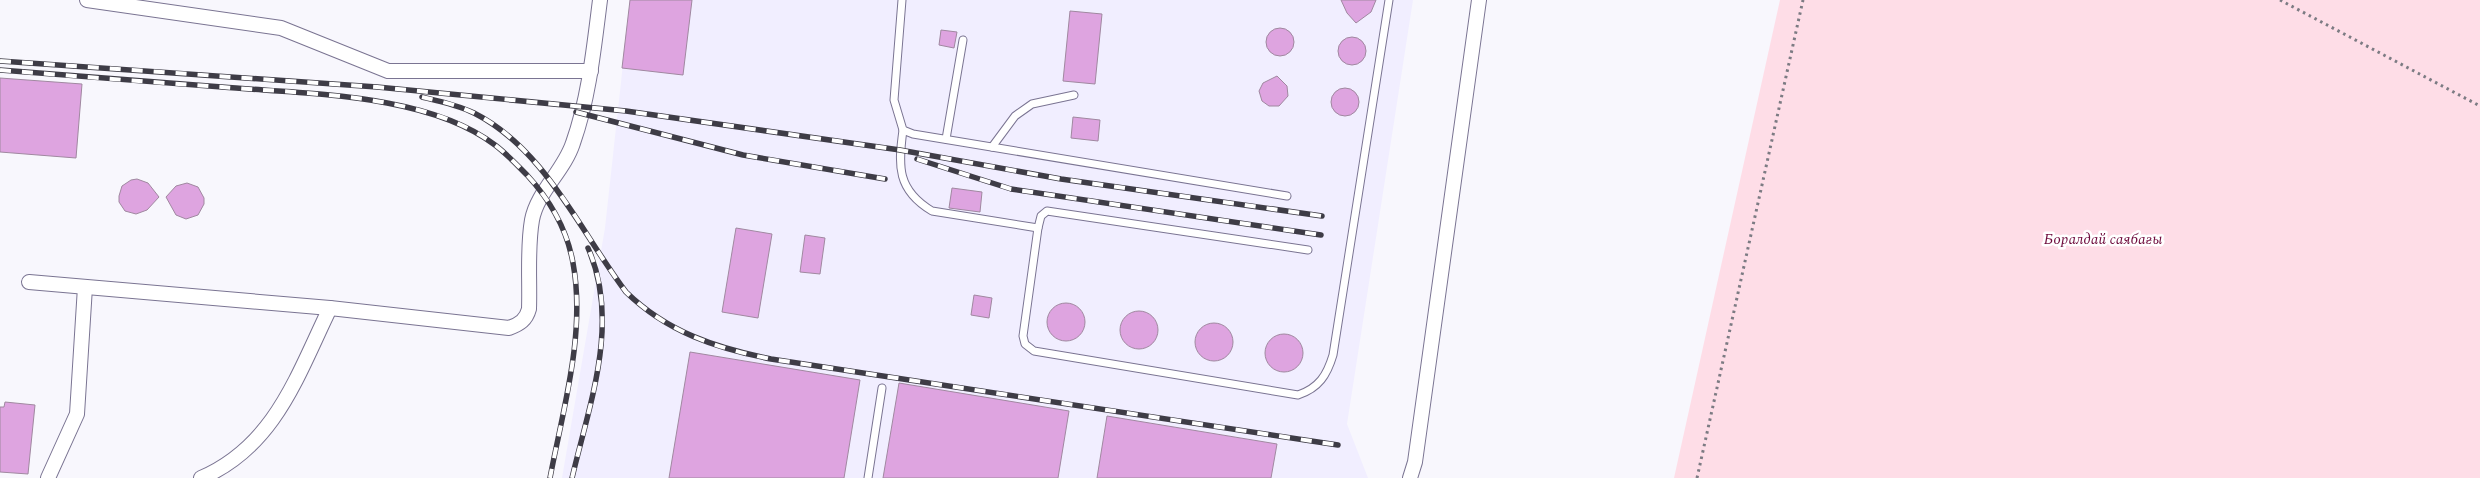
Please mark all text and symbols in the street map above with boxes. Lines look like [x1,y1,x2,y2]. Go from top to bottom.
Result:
park label: Боралдай саябағы [2044,228,2162,251]

